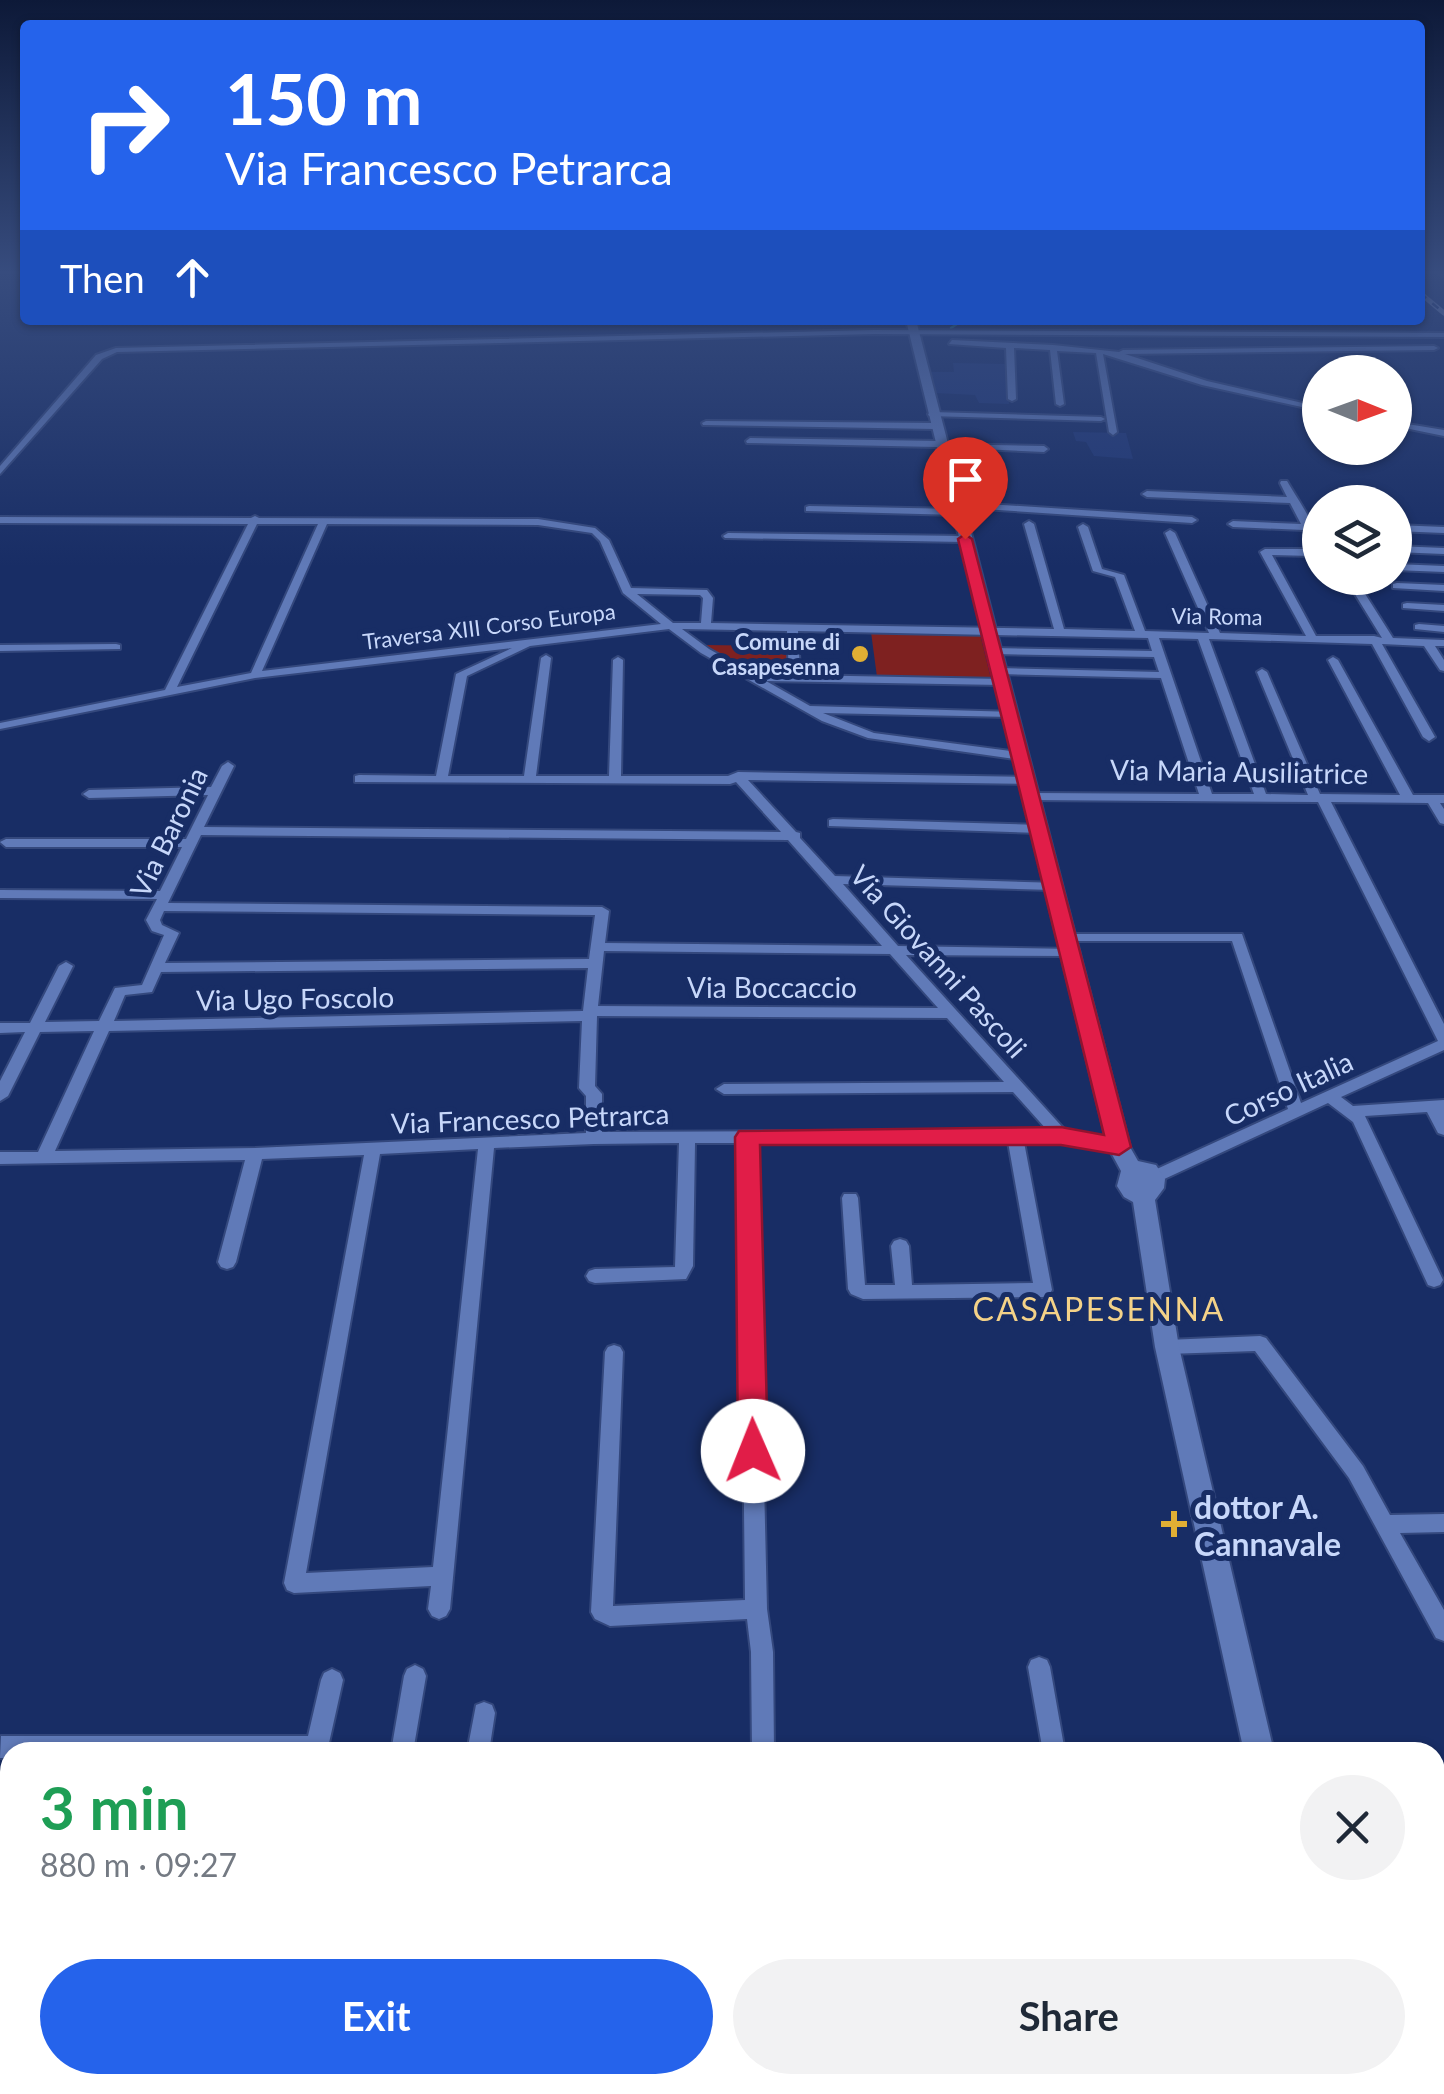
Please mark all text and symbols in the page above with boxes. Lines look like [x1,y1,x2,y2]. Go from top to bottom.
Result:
text: 150 m [225,56,422,140]
icon: right [60,60,190,190]
text: Via Francesco Petrarca [225,141,673,195]
icon: ahead [165,250,220,305]
text: Then [60,255,145,301]
north arrow [1302,355,1412,465]
map controls [1302,355,1412,595]
pin [923,437,1008,540]
icon: arrive [938,452,993,507]
button: layers [1302,485,1412,595]
street label: Traversa XIII Corso Europa [361,597,617,655]
street label: Via Roma [1171,602,1263,630]
place label: Comune di Casapesenna [712,628,840,680]
marker: Comune di Casapesenna [849,643,871,665]
street label: Via Maria Ausiliatrice [1110,752,1368,790]
street label: Via Baronia [122,761,214,903]
street label: Via Giovanni Pascoli [844,858,1034,1064]
street label: Via Boccaccio [687,970,857,1004]
street label: Via Ugo Foscolo [196,979,394,1017]
street label: Corso Italia [1218,1043,1358,1133]
street label: Via Francesco Petrarca [390,1096,670,1140]
district label: CASAPESENNA [972,1289,1226,1328]
position arrow [701,1399,805,1503]
place label: dottor A. Cannavale [1194,1487,1341,1563]
marker: dottor A. Cannavale [1163,1513,1185,1535]
text: 3 min [40,1771,189,1843]
button: close [1300,1775,1405,1880]
text: 880 m · 09:27 [40,1845,237,1884]
button: Exit [40,1959,713,2074]
button: Share [733,1959,1405,2074]

